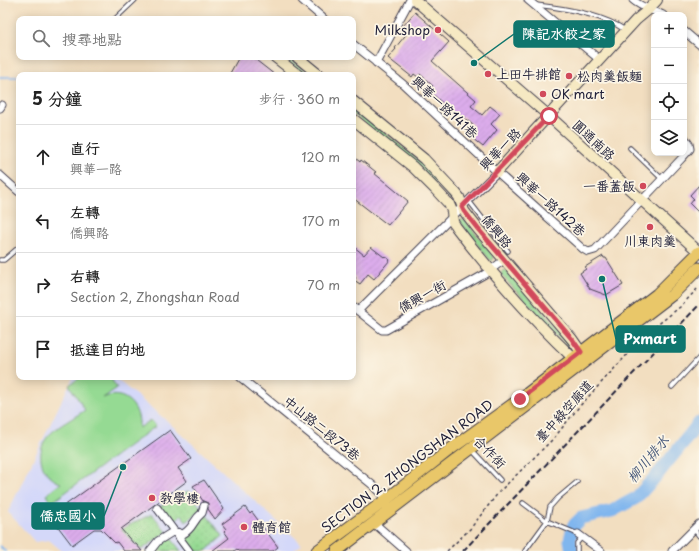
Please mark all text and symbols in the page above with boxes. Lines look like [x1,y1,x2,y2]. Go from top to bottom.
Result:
map controls [651,12,687,156]
button: + [651,12,687,48]
search box [16,16,356,60]
place label: Milkshop [375,20,430,39]
callout: 陳記水餃之家 [514,21,614,47]
text: 陳記水餃之家 [522,23,606,44]
marker: Milkshop [433,25,443,35]
icon: search [30,27,52,49]
text: 搜尋地點 [62,27,122,50]
button: − [651,48,687,84]
place label: 上田牛排館 [496,64,561,83]
place label: 松肉羹飯麵 [577,66,642,85]
marker: 上田牛排館 [483,69,493,79]
street label: 興華一路141巷 [408,71,483,142]
marker: 松肉羹飯麵 [564,71,574,81]
place label: OK mart [551,84,605,103]
button: locate [651,84,687,120]
text: 5 分鐘 [32,85,82,111]
text: 步行 · 360 m [259,89,340,108]
marker: OK mart [538,89,548,99]
route start [540,107,558,125]
street label: 圓通南路 [569,115,620,164]
button: layers [651,120,687,156]
street label: 興華一路 [475,123,525,174]
text: 直行 [70,136,100,159]
icon: ahead [32,146,54,168]
text: 120 m [301,147,340,166]
text: 興華一路 [70,159,122,178]
street label: 興華一路142巷 [512,167,590,240]
place label: 一番蓋飯 [583,176,635,195]
marker: 一番蓋飯 [638,181,648,191]
text: 左轉 [70,200,100,223]
icon: left [32,210,54,232]
street label: 僑興路 [478,210,517,252]
text: 170 m [302,211,340,230]
marker: 川東肉羹 [645,222,655,232]
text: 僑興路 [70,223,109,242]
place label: 川東肉羹 [624,231,676,250]
text: 右轉 [70,264,100,287]
icon: right [32,274,54,296]
text: 70 m [307,275,340,294]
street label: 僑興一街 [394,275,449,316]
text: Section 2, Zhongshan Road [70,287,240,306]
callout: Pxmart [616,326,685,352]
text: Pxmart [623,328,677,349]
text: 抵達目的地 [70,337,145,360]
icon: arrive [32,338,54,360]
street label: 臺中綠空廊道 [530,375,597,446]
route end [511,390,529,408]
street label: 中山路二段73巷 [280,391,365,464]
street label: SECTION 2, ZHONGSHAN ROAD [317,394,497,537]
water label: 柳川排水 [622,430,674,487]
street label: 合作街 [470,431,511,472]
place label: 教學樓 [160,488,199,507]
marker: 教學樓 [147,493,157,503]
callout: 僑忠國小 [32,503,104,529]
text: 僑忠國小 [40,505,96,526]
place label: 體育館 [252,517,291,536]
marker: 體育館 [239,522,249,532]

